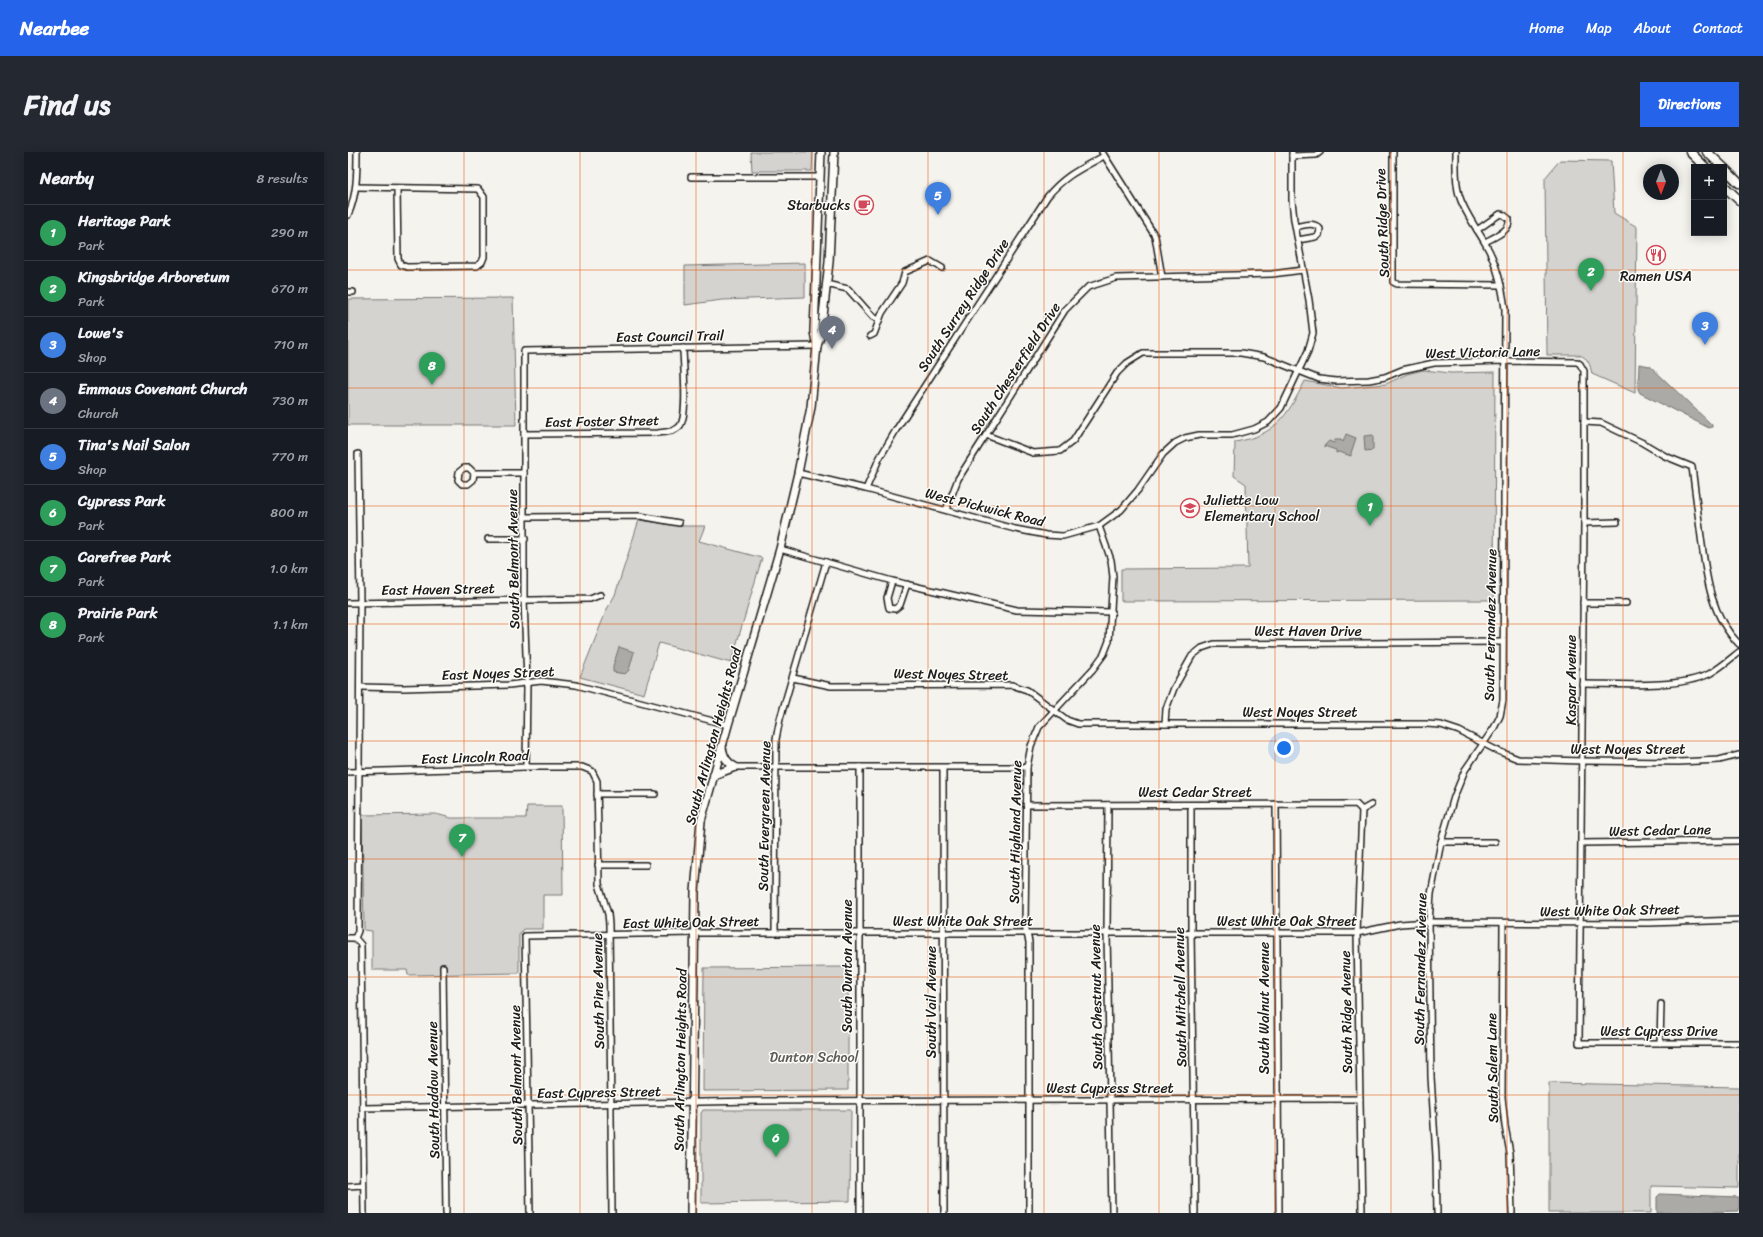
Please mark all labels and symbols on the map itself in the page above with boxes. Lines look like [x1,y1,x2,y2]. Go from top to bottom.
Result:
north arrow [1643,164,1679,200]
street label: South Ridge Drive [1368,168,1397,278]
pin: 5 [925,182,951,215]
place label: Starbucks [787,193,850,218]
cafe icon: Starbucks [853,194,875,216]
street label: South Surrey Ridge Drive [911,233,1016,377]
restaurant icon: Ramen USA [1645,244,1667,266]
pin: 2 [1578,258,1604,291]
place label: Ramen USA [1620,264,1692,289]
street label: South Chesterfield Drive [963,297,1068,439]
pin: 3 [1692,312,1718,345]
pin: 4 [819,316,845,349]
street label: East Council Trail [616,323,725,350]
street label: West Victoria Lane [1425,339,1541,366]
pin: 8 [419,352,445,385]
street label: East Foster Street [545,408,659,435]
street label: West Pickwick Road [923,481,1049,535]
place label: Juliette Low Elementary School [1203,488,1321,529]
street label: South Belmont Avenue [500,489,527,629]
pin: 1 [1357,493,1383,526]
school or university icon: Juliette Low Elementary School [1179,497,1201,519]
street label: South Fernandez Avenue [1477,549,1504,701]
street label: East Haven Street [381,576,495,603]
street label: West Haven Drive [1254,619,1362,644]
street label: Kaspar Avenue [1559,635,1584,725]
street label: South Arlington Heights Road [678,643,750,828]
street label: East Noyes Street [441,659,555,688]
street label: West Noyes Street [893,661,1009,688]
street label: West Noyes Street [1243,700,1357,725]
street label: West Noyes Street [1571,737,1685,762]
your location [1274,738,1294,758]
street label: South Evergreen Avenue [751,741,778,891]
street label: East Lincoln Road [421,743,531,772]
street label: South Highland Avenue [1002,760,1029,904]
street label: West Cedar Street [1138,780,1252,805]
street label: West Cedar Lane [1609,817,1711,844]
pin: 7 [449,824,475,857]
street label: South Fernandez Avenue [1407,893,1434,1045]
street label: West White Oak Street [1540,897,1680,924]
street label: South Dunton Avenue [835,899,860,1033]
street label: East White Oak Street [622,909,760,936]
street label: West White Oak Street [893,909,1033,934]
street label: West White Oak Street [1217,909,1357,934]
street label: South Chestnut Avenue [1083,924,1110,1070]
street label: South Mitchell Avenue [1167,927,1194,1067]
street label: South Pine Avenue [585,933,612,1049]
street label: South Walnut Avenue [1252,942,1277,1074]
street label: South Vail Avenue [919,946,944,1058]
street label: South Ridge Avenue [1333,950,1360,1074]
street label: South Arlington Heights Road [666,967,695,1152]
street label: South Belmont Avenue [503,1005,530,1145]
street label: South Salem Lane [1479,1013,1506,1123]
street label: West Cypress Drive [1600,1019,1718,1044]
street label: South Haddow Avenue [420,1021,447,1159]
park label: Dunton School [769,1045,860,1070]
street label: West Cypress Street [1046,1076,1174,1101]
street label: East Cypress Street [537,1079,661,1106]
pin: 6 [763,1124,789,1157]

